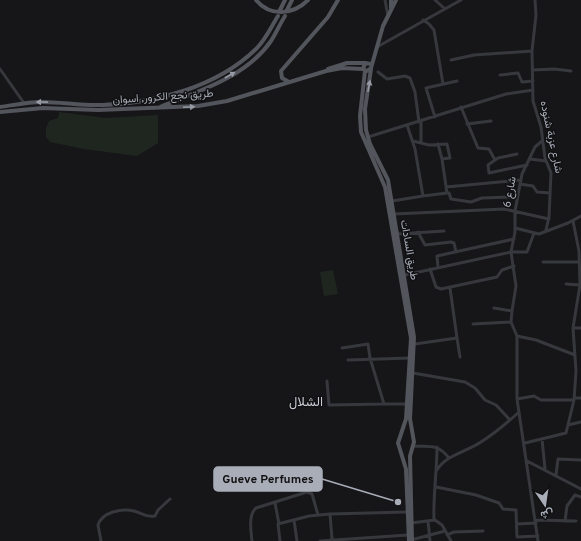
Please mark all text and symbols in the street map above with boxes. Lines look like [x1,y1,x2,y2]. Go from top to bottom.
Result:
one-way arrow [224,72,236,79]
one-way arrow [367,80,373,92]
street label: طريق نجع الكرور, اسوان [112,86,214,108]
one-way arrow [35,99,48,105]
street label: شارع عزبة شنوده [536,100,566,175]
one-way arrow [183,103,195,110]
street label: شارع 6 [500,175,520,209]
street label: طريق السادات [397,219,421,281]
district label: الشلال [289,395,323,411]
callout: Gueve Perfumes [214,467,322,491]
text: Gueve Perfumes [222,472,314,488]
north arrow [525,485,565,525]
text: ش [539,505,555,522]

